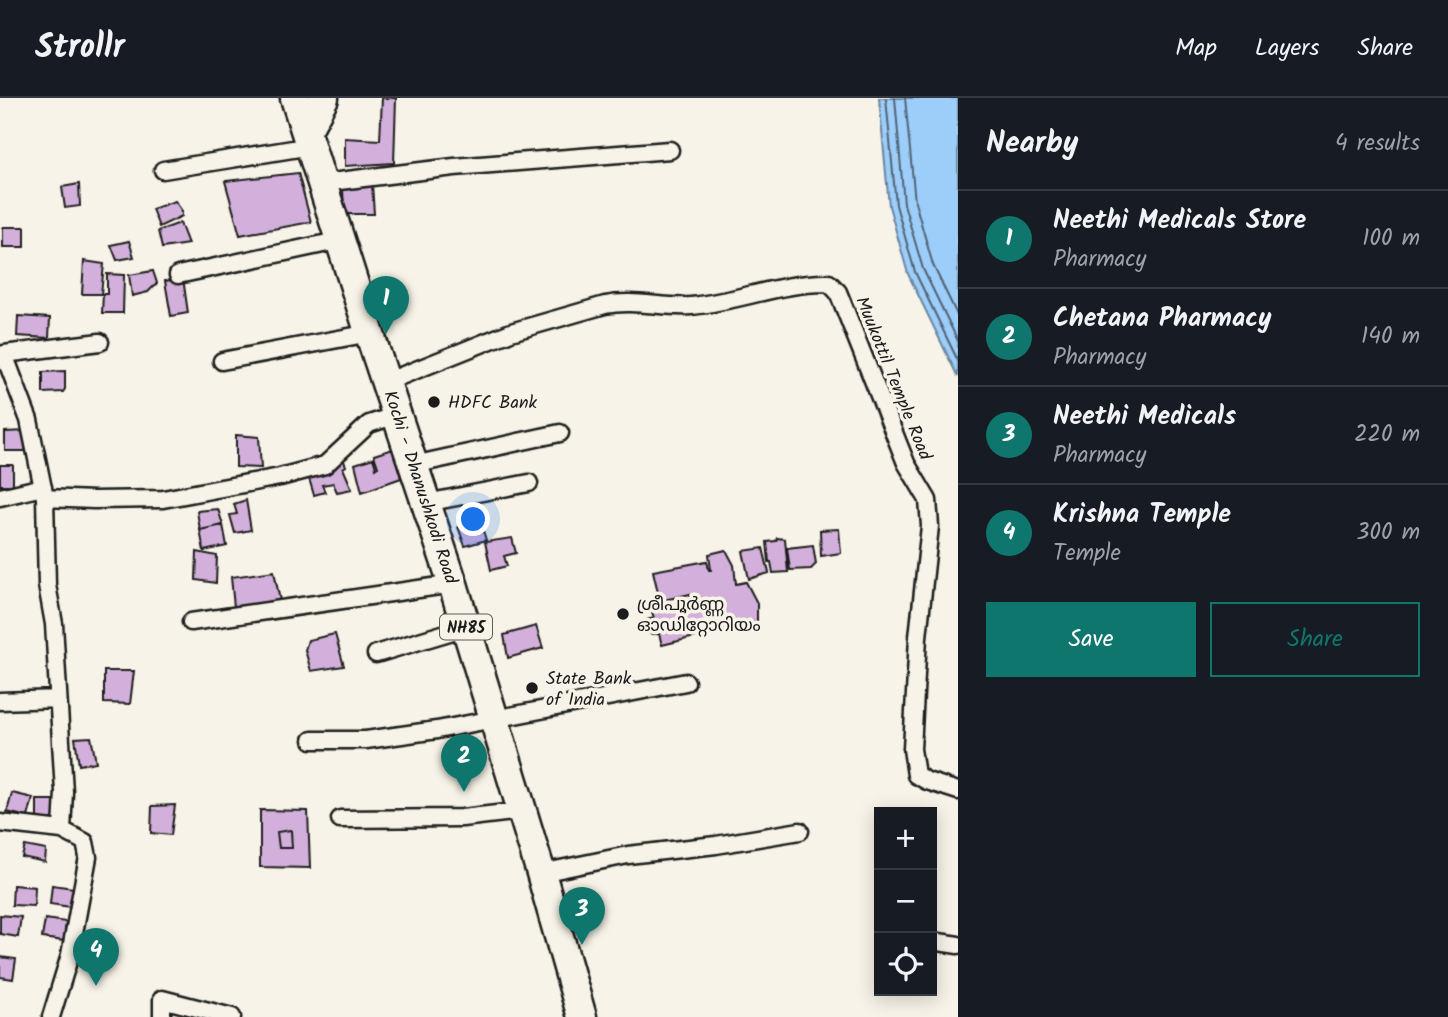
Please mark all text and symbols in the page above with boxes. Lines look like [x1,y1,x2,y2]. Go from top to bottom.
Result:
text: Strollr [35,22,125,75]
text: Map [1175,29,1217,68]
text: Layers [1255,29,1319,68]
text: Share [1357,29,1413,68]
text: Nearby [986,120,1078,168]
text: 4 results [1335,126,1420,162]
text: Neethi Medicals Store [1053,200,1306,242]
text: 1 [1006,221,1012,257]
text: 100 m [1362,221,1420,257]
text: Pharmacy [1053,242,1146,278]
pin: 1 [363,276,409,334]
street label: Muukottil Temple Road [846,292,939,466]
text: Chetana Pharmacy [1053,298,1271,340]
text: 2 [1002,319,1016,355]
text: 140 m [1361,319,1420,355]
text: Pharmacy [1053,340,1146,376]
street label: Kochi - Dhanushkodi Road [375,387,465,589]
place label: HDFC Bank [448,389,538,418]
marker: HDFC Bank [426,394,442,410]
text: Neethi Medicals [1053,396,1236,438]
text: 3 [1003,417,1015,453]
text: 220 m [1354,417,1420,453]
text: Pharmacy [1053,438,1146,474]
text: Krishna Temple [1053,494,1231,536]
your location [456,502,490,536]
text: 4 [1003,515,1015,551]
text: 300 m [1356,515,1420,551]
text: Temple [1053,536,1121,572]
place label: ശ്രീപൂർണ്ണ ഓഡിറ്റോറിയം [637,591,761,641]
button: Save [986,602,1196,677]
button: Share [1210,602,1420,677]
marker: ശ്രീപൂർണ്ണ ഓഡിറ്റോറിയം [615,606,631,622]
road number: NH85 [440,614,492,640]
place label: State Bank of India [546,665,632,715]
marker: State Bank of India [524,680,540,696]
pin: 2 [441,734,487,792]
map controls [874,807,937,996]
button: + [874,807,937,870]
button: − [874,870,937,933]
pin: 3 [559,887,605,945]
pin: 4 [73,928,119,986]
button: locate [874,933,937,996]

